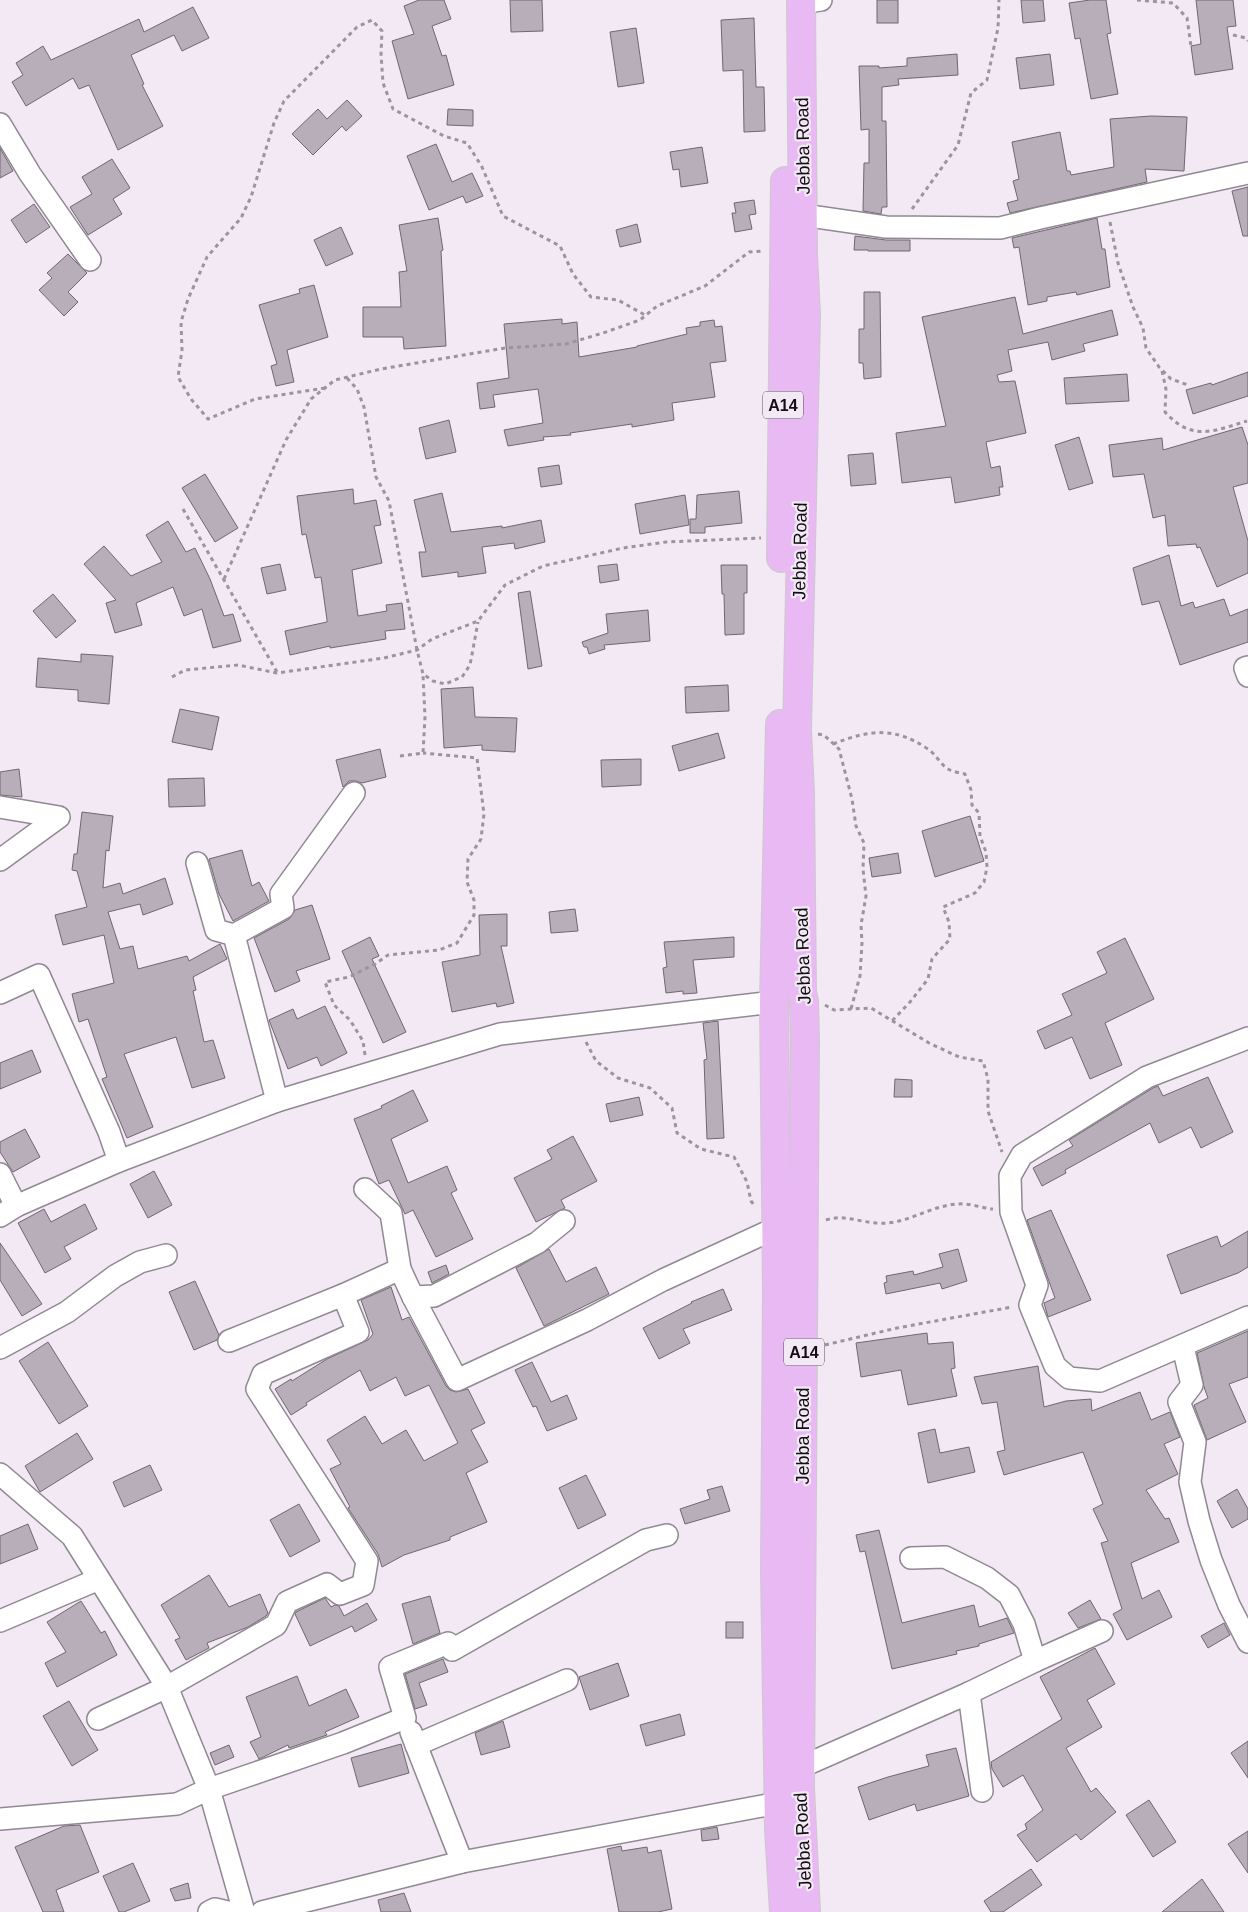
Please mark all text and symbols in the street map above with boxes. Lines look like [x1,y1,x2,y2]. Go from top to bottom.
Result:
street label: Jebba Road [792,97,814,195]
road number: A14 [763,392,803,418]
street label: Jebba Road [789,502,811,600]
street label: Jebba Road [791,907,815,1005]
road number: A14 [784,1338,824,1365]
street label: Jebba Road [793,1387,813,1485]
street label: Jebba Road [790,1792,816,1890]

